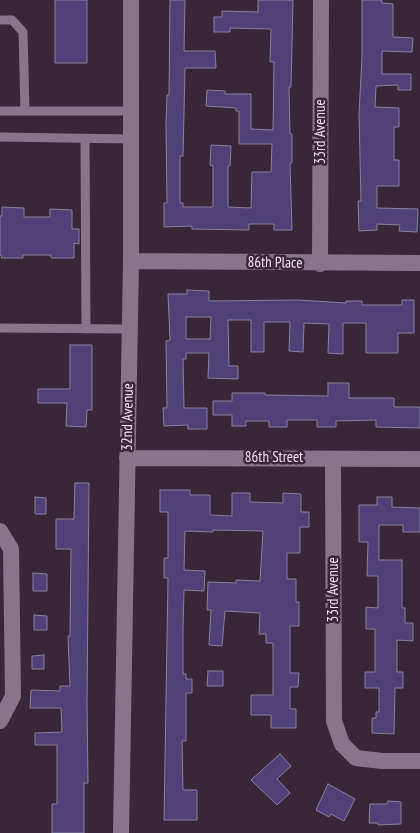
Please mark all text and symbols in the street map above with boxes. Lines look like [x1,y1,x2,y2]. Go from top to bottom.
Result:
street label: 33rd Avenue [312,99,330,165]
street label: 86th Place [247,254,303,272]
street label: 32nd Avenue [118,383,138,451]
street label: 86th Street [245,449,303,467]
street label: 33rd Avenue [325,557,343,623]

